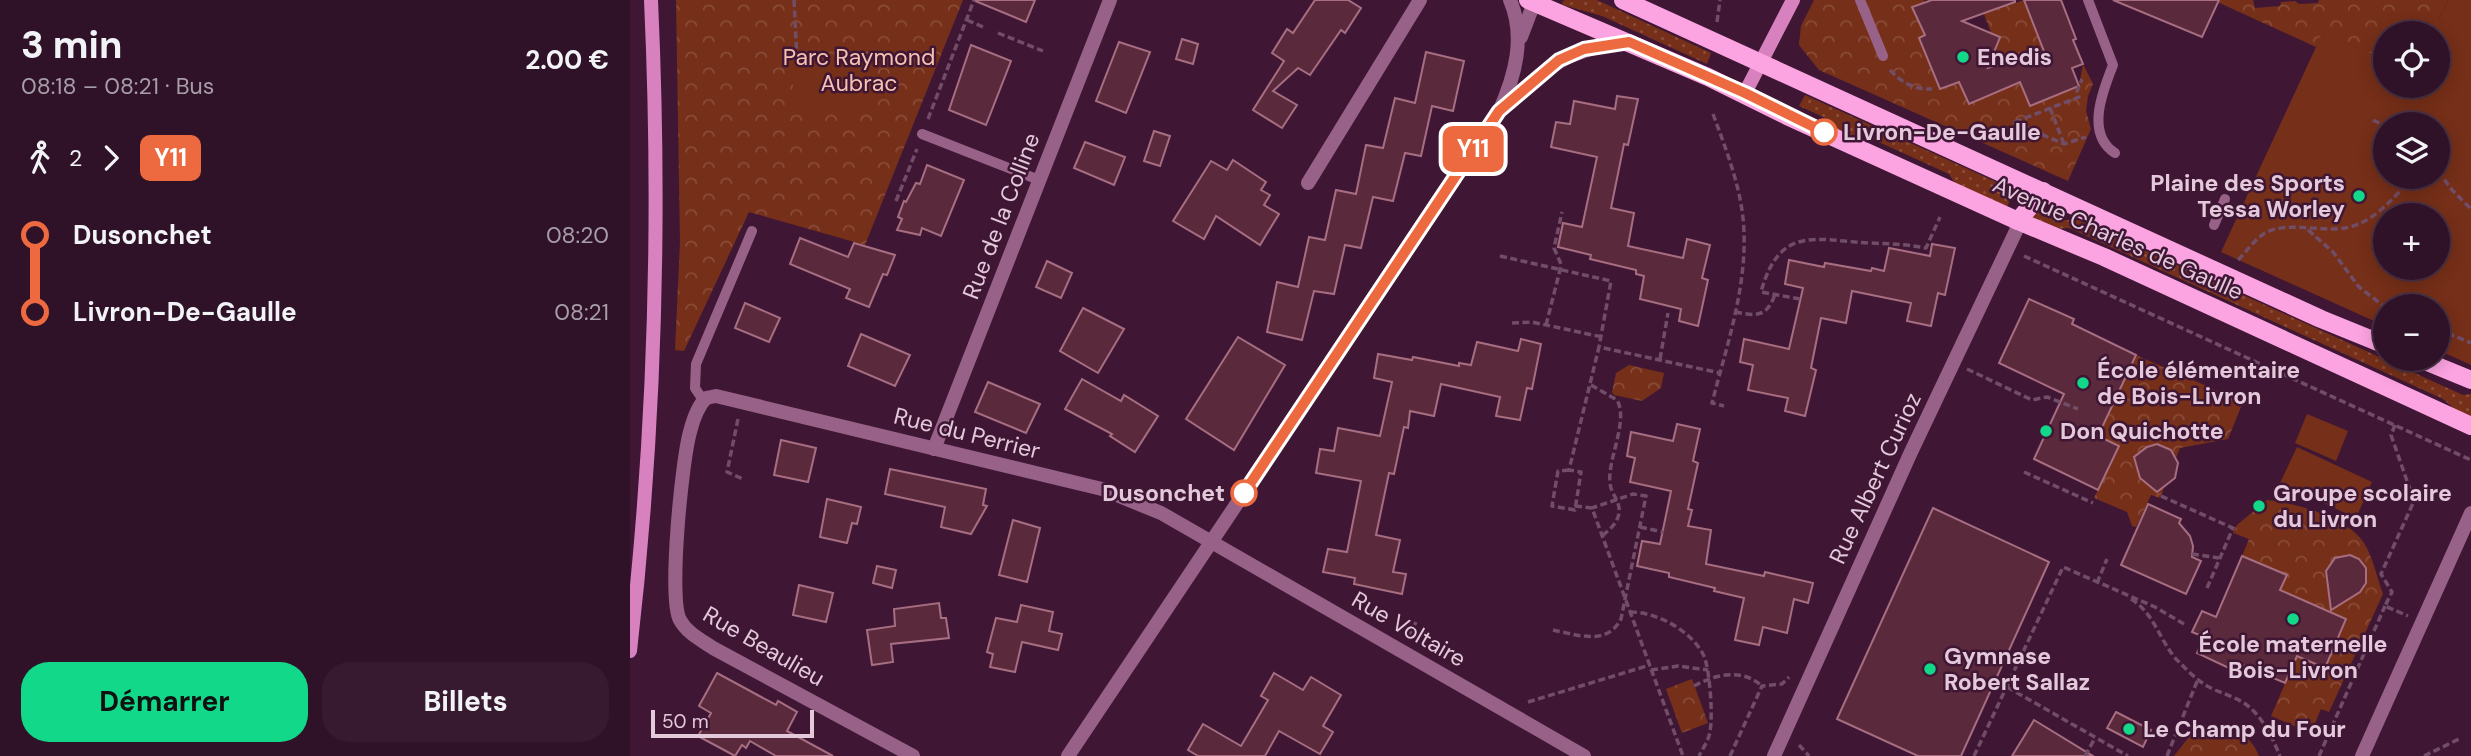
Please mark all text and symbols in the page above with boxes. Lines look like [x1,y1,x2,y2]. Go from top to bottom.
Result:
text: 3 min [21,20,122,70]
map controls [2373,21,2450,371]
button: locate [2373,21,2450,98]
park label: Parc Raymond Aubrac [783,42,935,98]
place label: Enedis [1977,42,2052,72]
text: 2.00 € [525,43,609,77]
marker: Enedis [1955,49,1971,65]
text: 08:18 – 08:21 · Bus [21,71,214,101]
button: layers [2373,112,2450,189]
place label: Livron-De-Gaulle [1843,117,2041,147]
marker: Livron-De-Gaulle [1811,119,1837,145]
line badge: Y11 [1433,126,1513,172]
street label: Rue de la Colline [956,129,1046,303]
text: Y11 [1457,133,1489,164]
icon: walk [21,139,59,177]
icon: forward [92,139,130,177]
text: Y11 [154,142,187,173]
text: 2 [69,143,82,173]
place label: Plaine des Sports Tessa Worley [2150,168,2345,224]
street label: Avenue Charles de Gaulle [1988,169,2248,307]
marker: Plaine des Sports Tessa Worley [2351,188,2367,204]
button: + [2373,203,2450,280]
text: Dusonchet [73,218,212,252]
text: 08:20 [546,220,609,250]
button: − [2373,294,2450,371]
text: Livron-De-Gaulle [73,295,297,329]
text: 08:21 [554,297,609,327]
place label: École élémentaire de Bois-Livron [2097,355,2300,411]
marker: École élémentaire de Bois-Livron [2075,375,2091,391]
street label: Rue Albert Curioz [1822,388,1928,568]
street label: Rue du Perrier [891,400,1043,466]
place label: Don Quichotte [2060,416,2224,446]
marker: Don Quichotte [2038,423,2054,439]
place label: Dusonchet [1102,478,1225,508]
place label: Groupe scolaire du Livron [2273,478,2452,534]
marker: Dusonchet [1231,480,1257,506]
marker: Groupe scolaire du Livron [2251,498,2267,514]
street label: Rue Voltaire [1347,584,1471,674]
street label: Rue Beaulieu [698,599,830,693]
marker: École maternelle Bois-Livron [2285,611,2301,627]
place label: École maternelle Bois-Livron [2199,629,2387,685]
place label: Gymnase Robert Sallaz [1944,641,2090,697]
marker: Gymnase Robert Sallaz [1922,661,1938,677]
button: Démarrer [21,662,308,742]
button: Billets [322,662,609,742]
scale bar [651,707,814,739]
text: 50 m [662,709,709,734]
place label: Le Champ du Four [2143,714,2346,744]
marker: Le Champ du Four [2121,721,2137,737]

